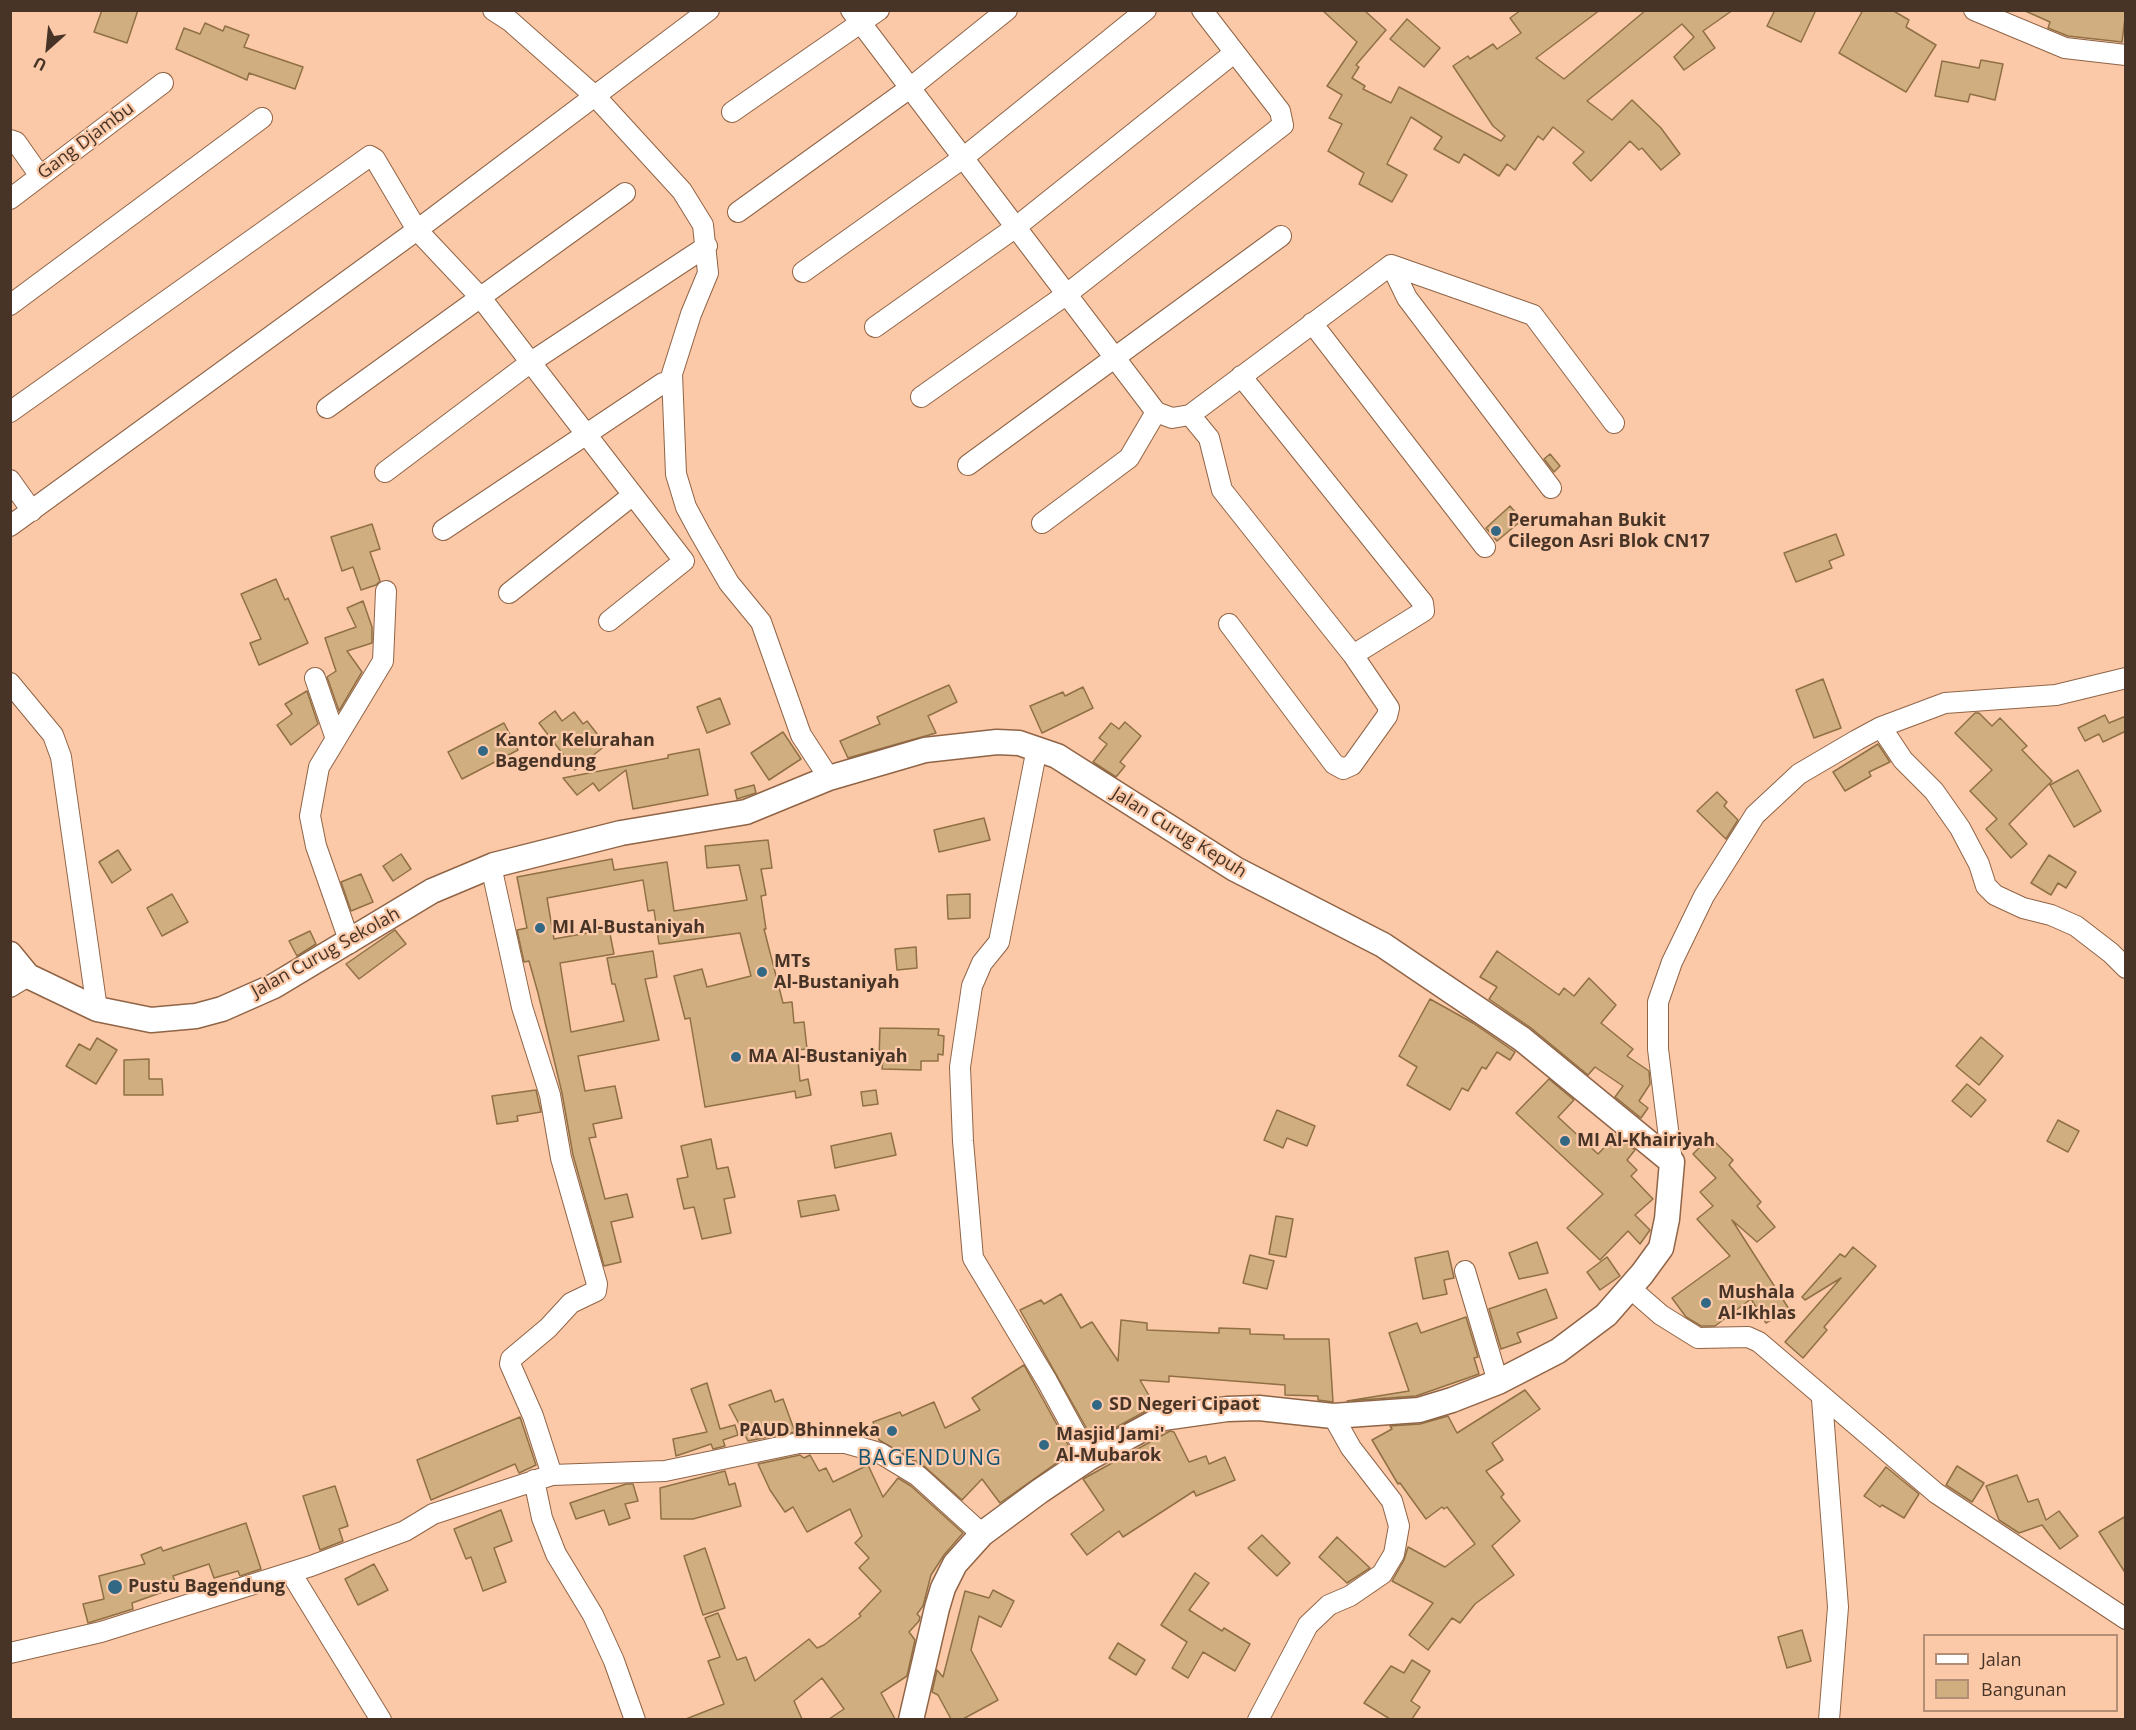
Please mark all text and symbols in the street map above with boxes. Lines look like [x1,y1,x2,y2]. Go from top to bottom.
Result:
north arrow [18,18,78,78]
text: U [29,51,50,77]
street label: Gang Djambu [34,98,138,184]
place label: Perumahan Bukit Cilegon Asri Blok CN17 [1508,510,1710,552]
marker: Perumahan Bukit Cilegon Asri Blok CN17 [1489,524,1503,538]
place label: Kantor Kelurahan Bagendung [495,730,655,772]
marker: Kantor Kelurahan Bagendung [476,744,490,758]
street label: Jalan Curug Kepuh [1108,783,1250,883]
street label: Jalan Curug Sekolah [248,903,404,1003]
place label: MI Al-Bustaniyah [552,917,705,939]
marker: MI Al-Bustaniyah [533,921,547,935]
place label: MTs Al-Bustaniyah [774,951,900,994]
marker: MTs Al-Bustaniyah [755,965,769,979]
place label: MA Al-Bustaniyah [748,1046,908,1068]
marker: MA Al-Bustaniyah [729,1050,743,1064]
place label: MI Al-Khairiyah [1577,1130,1715,1152]
marker: MI Al-Khairiyah [1558,1134,1572,1148]
place label: Mushala Al-Ikhlas [1718,1282,1796,1324]
marker: Mushala Al-Ikhlas [1699,1296,1713,1310]
place label: SD Negeri Cipaot [1109,1394,1260,1416]
marker: SD Negeri Cipaot [1090,1398,1104,1412]
place label: PAUD Bhinneka [739,1420,880,1442]
marker: PAUD Bhinneka [885,1424,899,1438]
place label: Masjid Jami' Al-Mubarok [1056,1424,1165,1466]
marker: Masjid Jami' Al-Mubarok [1037,1438,1051,1452]
district label: BAGENDUNG [858,1446,1002,1472]
place label: Pustu Bagendung [128,1576,285,1598]
marker: Pustu Bagendung [106,1578,124,1596]
legend [1923,1634,2118,1712]
text: Jalan [1981,1647,2021,1671]
text: Bangunan [1981,1677,2067,1701]

